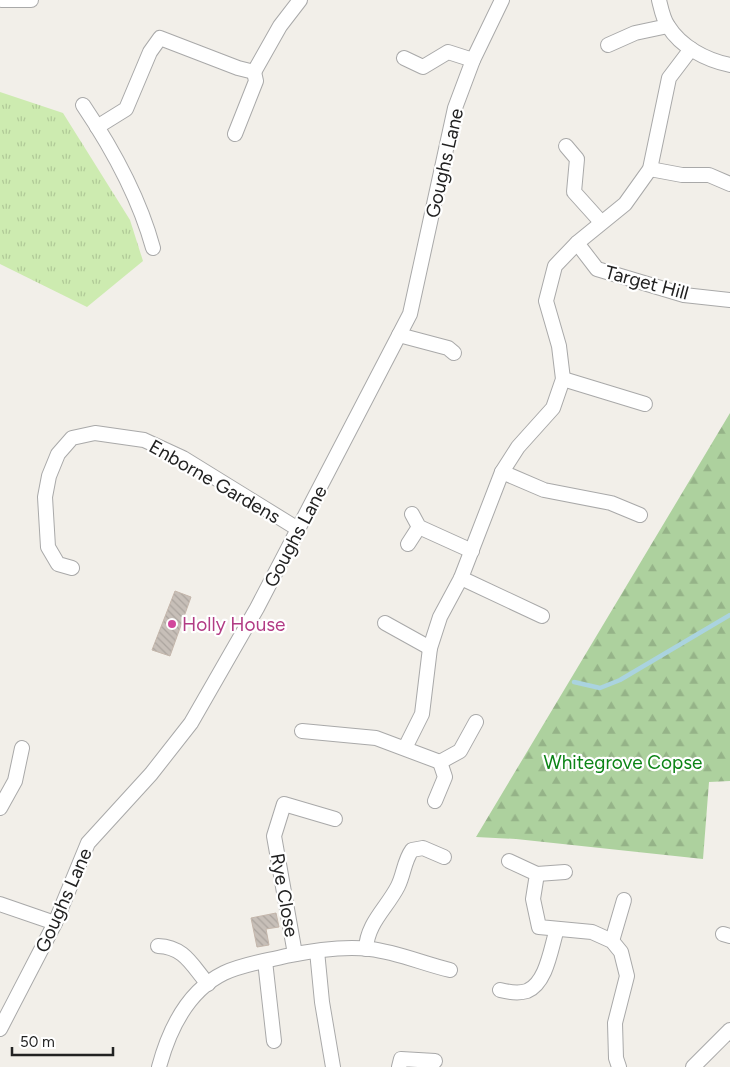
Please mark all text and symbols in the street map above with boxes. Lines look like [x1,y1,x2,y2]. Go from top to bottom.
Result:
street label: Goughs Lane [421,106,468,220]
street label: Target Hill [602,260,691,305]
street label: Enborne Gardens [145,435,285,528]
street label: Goughs Lane [259,481,332,591]
place label: Holly House [182,613,285,636]
marker: Holly House [166,618,178,630]
park label: Whitegrove Copse [543,751,703,774]
street label: Goughs Lane [30,844,97,956]
street label: Rye Close [266,851,303,939]
scale bar [12,1024,114,1056]
text: 50 m [20,1033,55,1051]

